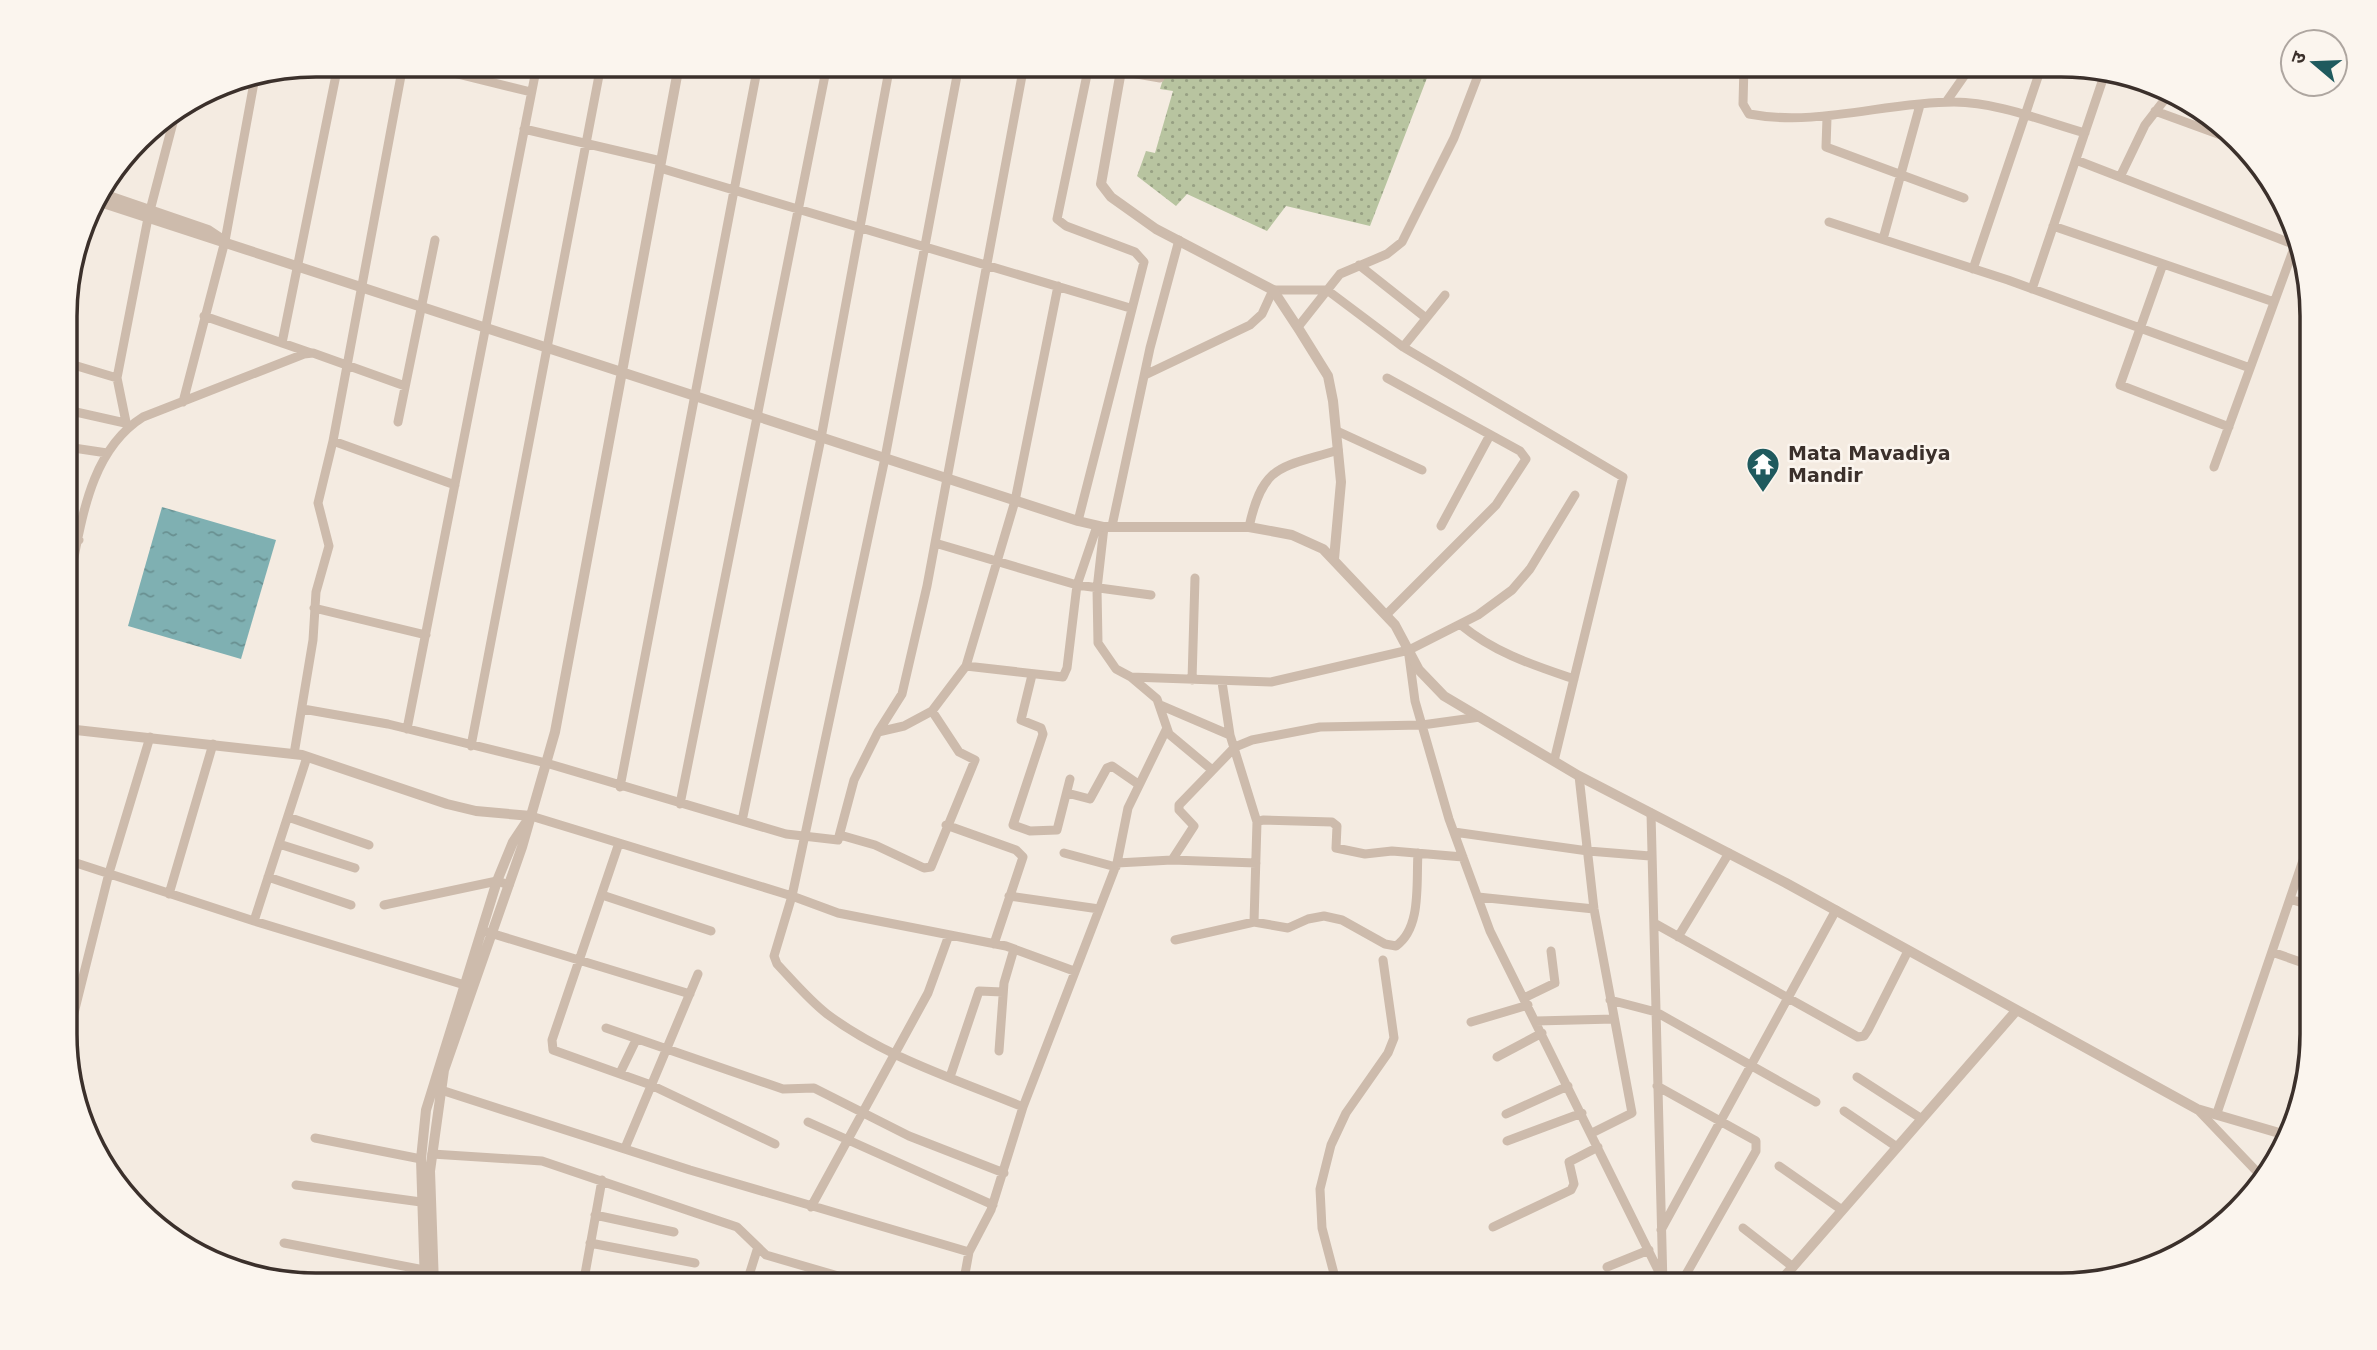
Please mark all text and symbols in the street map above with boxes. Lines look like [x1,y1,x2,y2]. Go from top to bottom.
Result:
north arrow [2279,28,2349,98]
text: उ [2286,48,2310,66]
place label: Mata Mavadiya Mandir [1788,442,1951,486]
temple icon: Mata Mavadiya Mandir [1744,445,1782,494]

